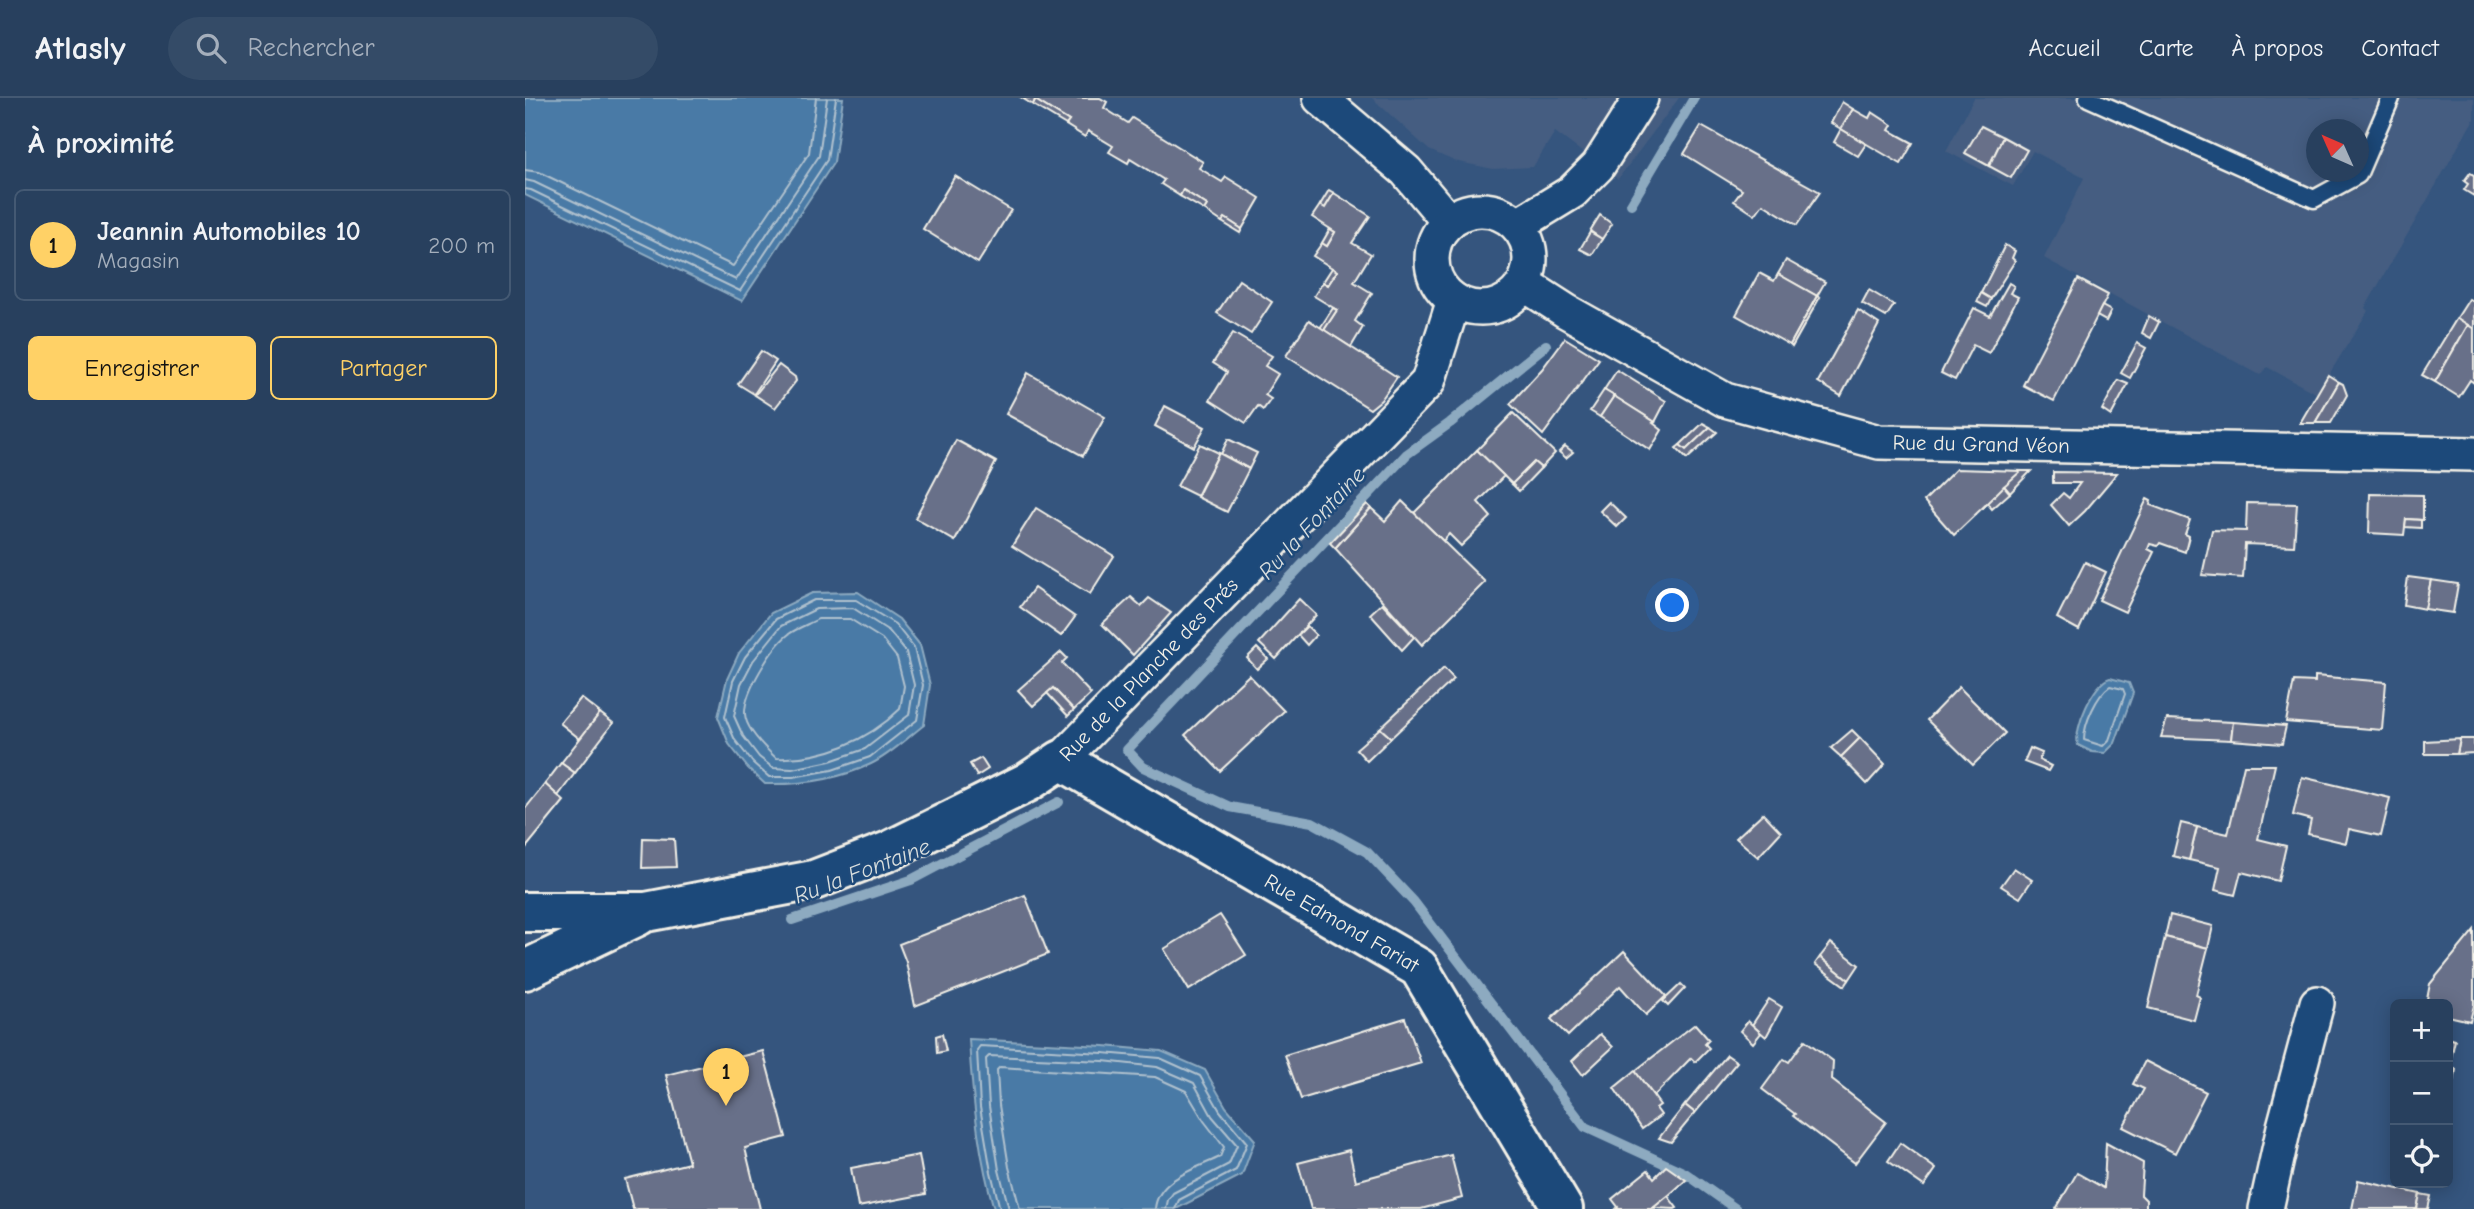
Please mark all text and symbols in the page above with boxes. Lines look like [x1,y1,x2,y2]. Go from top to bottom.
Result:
search box [168,17,658,80]
text: Atlasly [35,29,126,67]
icon: search [192,29,230,67]
text: Rechercher [248,33,375,63]
text: Accueil [2029,34,2101,62]
text: Carte [2139,34,2194,62]
text: À propos [2232,34,2323,62]
text: Contact [2361,34,2439,62]
north arrow [2306,119,2369,182]
text: À proximité [28,126,174,161]
text: Jeannin Automobiles 10 [97,217,361,247]
text: 1 [48,232,58,259]
text: 200 m [428,232,495,259]
text: Magasin [97,247,180,274]
button: Enregistrer [28,336,256,400]
button: Partager [270,336,497,400]
street label: Rue du Grand Véon [1892,430,2070,458]
water label: Ru la Fontaine [1253,461,1371,585]
street label: Rue de la Planche des Prés [1054,573,1243,766]
your location [1655,588,1689,622]
water label: Ru la Fontaine [790,832,934,909]
street label: Rue Edmond Fariat [1260,869,1424,978]
map controls [2390,999,2453,1188]
button: + [2390,999,2453,1062]
pin: 1 [703,1048,749,1106]
button: − [2390,1062,2453,1125]
button: locate [2390,1125,2453,1188]

